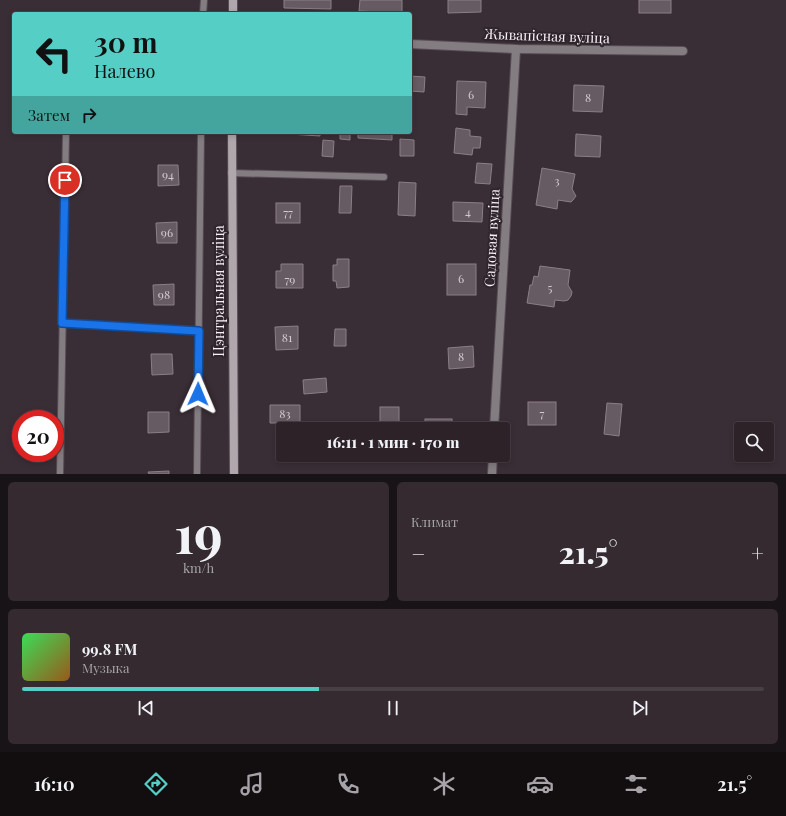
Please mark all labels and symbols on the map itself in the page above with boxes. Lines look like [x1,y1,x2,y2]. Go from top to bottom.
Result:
street label: Жывапісная вуліца [484,24,610,47]
house number: 6 [468,86,474,102]
house number: 8 [585,89,591,105]
pin [48,163,82,197]
house number: 94 [162,166,174,182]
house number: 3 [554,172,560,188]
street label: Садовая вуліца [479,189,504,287]
house number: 4 [465,203,471,219]
house number: 77 [283,204,293,220]
house number: 96 [161,224,173,240]
street label: Цэнтральная вуліца [209,225,228,357]
house number: 6 [458,270,464,286]
house number: 79 [285,271,295,287]
house number: 5 [548,279,553,295]
house number: 98 [158,286,170,302]
house number: 81 [282,329,293,345]
house number: 8 [458,348,464,364]
position arrow [177,373,219,415]
house number: 83 [279,405,291,421]
house number: 7 [540,405,545,421]
speed limit sign: 20 [12,410,64,462]

